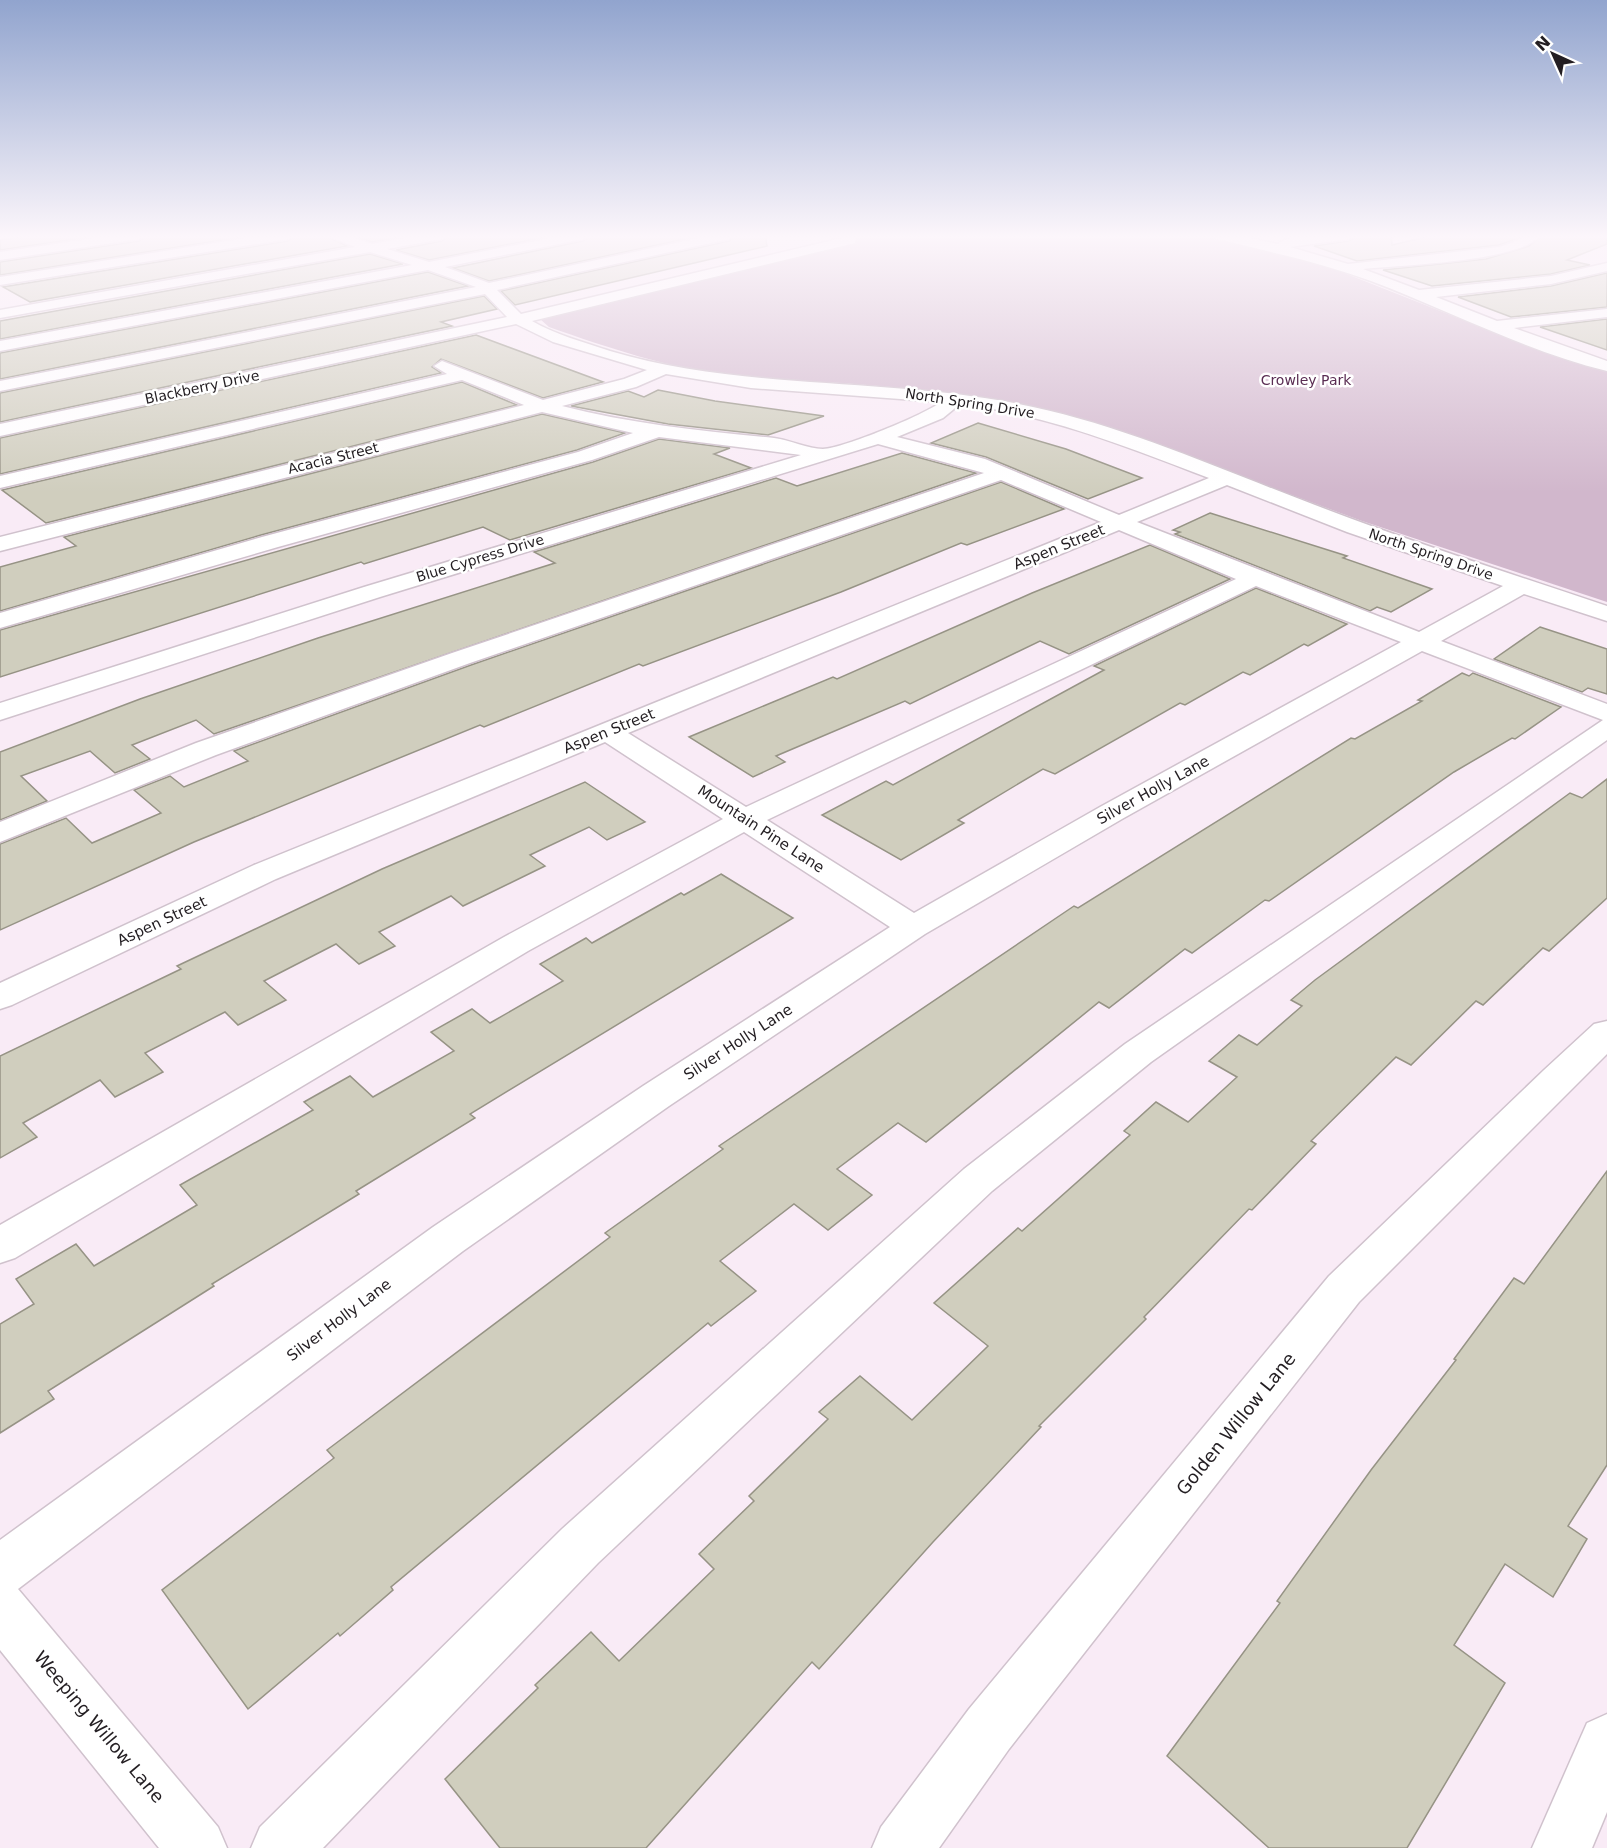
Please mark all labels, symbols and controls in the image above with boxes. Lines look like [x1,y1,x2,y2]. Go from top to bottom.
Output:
north arrow [1523,24,1583,84]
text: N [1531,32,1554,55]
street label: Blackberry Drive [143,367,261,407]
park label: Crowley Park [1261,372,1352,388]
street label: North Spring Drive [904,385,1036,421]
street label: Acacia Street [286,439,380,477]
street label: Aspen Street [1011,521,1107,573]
street label: North Spring Drive [1367,525,1495,583]
street label: Blue Cypress Drive [414,531,546,585]
street label: Aspen Street [561,705,657,757]
street label: Silver Holly Lane [1094,752,1212,828]
street label: Mountain Pine Lane [694,781,828,877]
street label: Aspen Street [114,892,210,950]
street label: Silver Holly Lane [680,1000,796,1084]
street label: Silver Holly Lane [283,1275,395,1365]
street label: Golden Willow Lane [1172,1348,1299,1499]
street label: Weeping Willow Lane [30,1647,169,1807]

